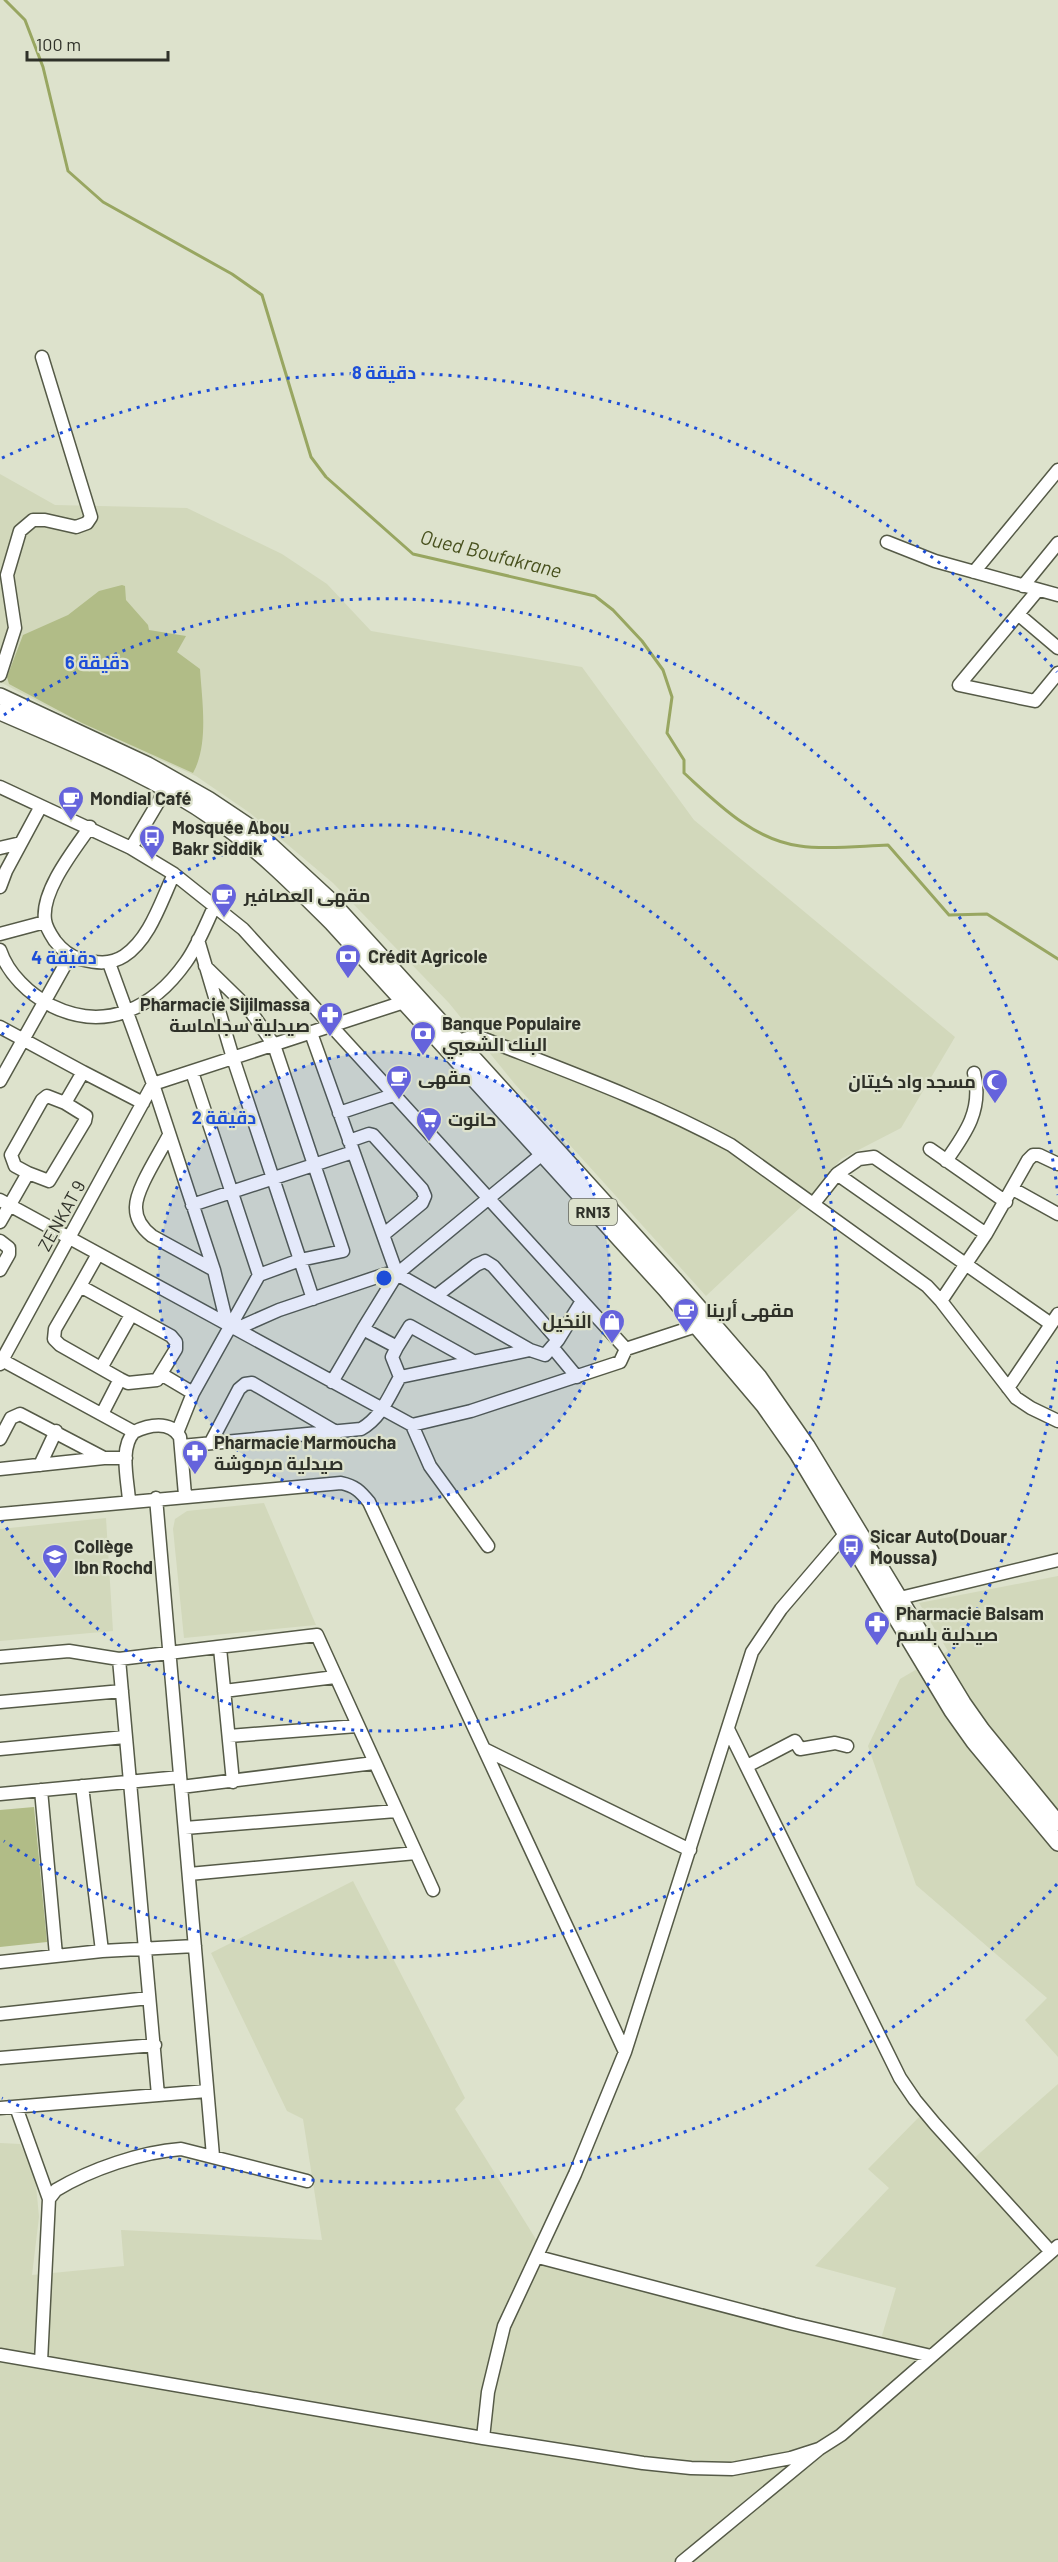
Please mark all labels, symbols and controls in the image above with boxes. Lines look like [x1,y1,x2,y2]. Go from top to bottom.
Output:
scale bar [27,24,168,62]
text: 100 m [36,33,81,55]
text: 8 دقيقة [352,361,416,383]
water label: Oued Boufakrane [418,524,564,582]
text: 6 دقيقة [65,651,129,673]
cafe icon: Mondial Café [56,784,86,822]
place label: Mondial Café [90,787,192,809]
place label: Mosquée Abou Bakr Siddik [172,816,289,859]
bus stop icon: Mosquée Abou Bakr Siddik [137,823,167,861]
cafe icon: مقهى العصافير [209,881,239,919]
place label: مقهى العصافير [243,884,370,907]
bank icon: Crédit Agricole [333,942,363,980]
place label: Crédit Agricole [368,945,488,967]
text: 4 دقيقة [31,946,97,968]
place label: Pharmacie Sijilmassa صيدلية سجلماسة [140,993,310,1036]
pharmacy icon: Pharmacie Sijilmassa صيدلية سجلماسة [315,1000,345,1038]
place label: Banque Populaire البنك الشعبي [442,1012,581,1060]
bank icon: Banque Populaire البنك الشعبي [408,1019,438,1057]
cafe icon: مقهى [384,1063,414,1101]
place label: مقهى [418,1066,471,1089]
mosque icon: مسجد واد كيتان [980,1067,1010,1105]
place label: مسجد واد كيتان [848,1070,976,1093]
supermarket icon: حانوت [414,1105,444,1143]
text: 2 دقيقة [192,1106,256,1128]
place label: حانوت [448,1108,496,1131]
street label: ZENKAT 9 [33,1176,90,1255]
road number: RN13 [569,1199,617,1225]
centre of rings [374,1268,394,1288]
cafe icon: مقهى أرينا [671,1296,701,1334]
place label: مقهى أرينا [706,1298,794,1322]
shop icon: النخيل [597,1307,627,1345]
place label: النخيل [543,1310,592,1333]
place label: Pharmacie Marmoucha صيدلية مرموشة [214,1431,396,1475]
pharmacy icon: Pharmacie Marmoucha صيدلية مرموشة [180,1438,210,1476]
place label: Sicar Auto(Douar Moussa) [870,1525,1007,1568]
bus stop icon: Sicar Auto(Douar Moussa) [836,1532,866,1570]
place label: Collège Ibn Rochd [74,1535,153,1578]
school or university icon: Collège Ibn Rochd [40,1542,70,1580]
place label: Pharmacie Balsam صيدلية بلسم [896,1602,1044,1647]
pharmacy icon: Pharmacie Balsam صيدلية بلسم [862,1609,892,1647]

